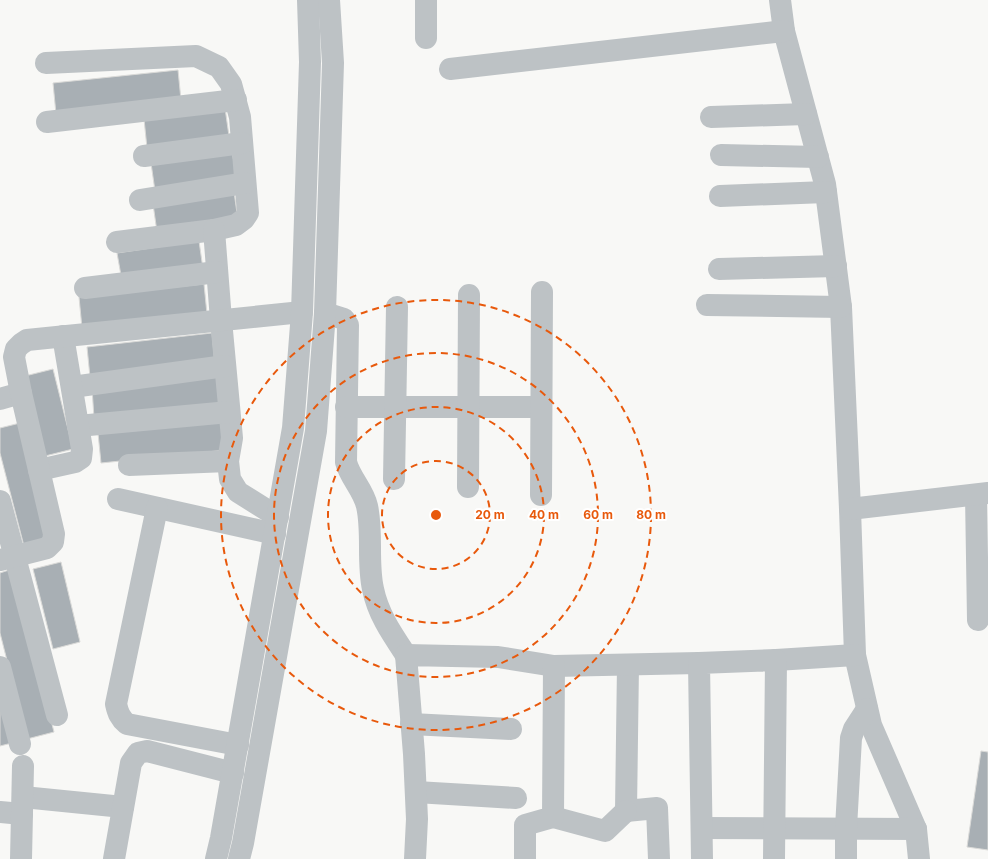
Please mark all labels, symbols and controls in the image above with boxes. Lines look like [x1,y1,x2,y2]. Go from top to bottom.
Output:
text: 20 m [475,507,505,522]
text: 40 m [529,507,559,522]
text: 60 m [583,507,613,522]
text: 80 m [636,507,666,522]
centre of rings [429,508,443,522]

